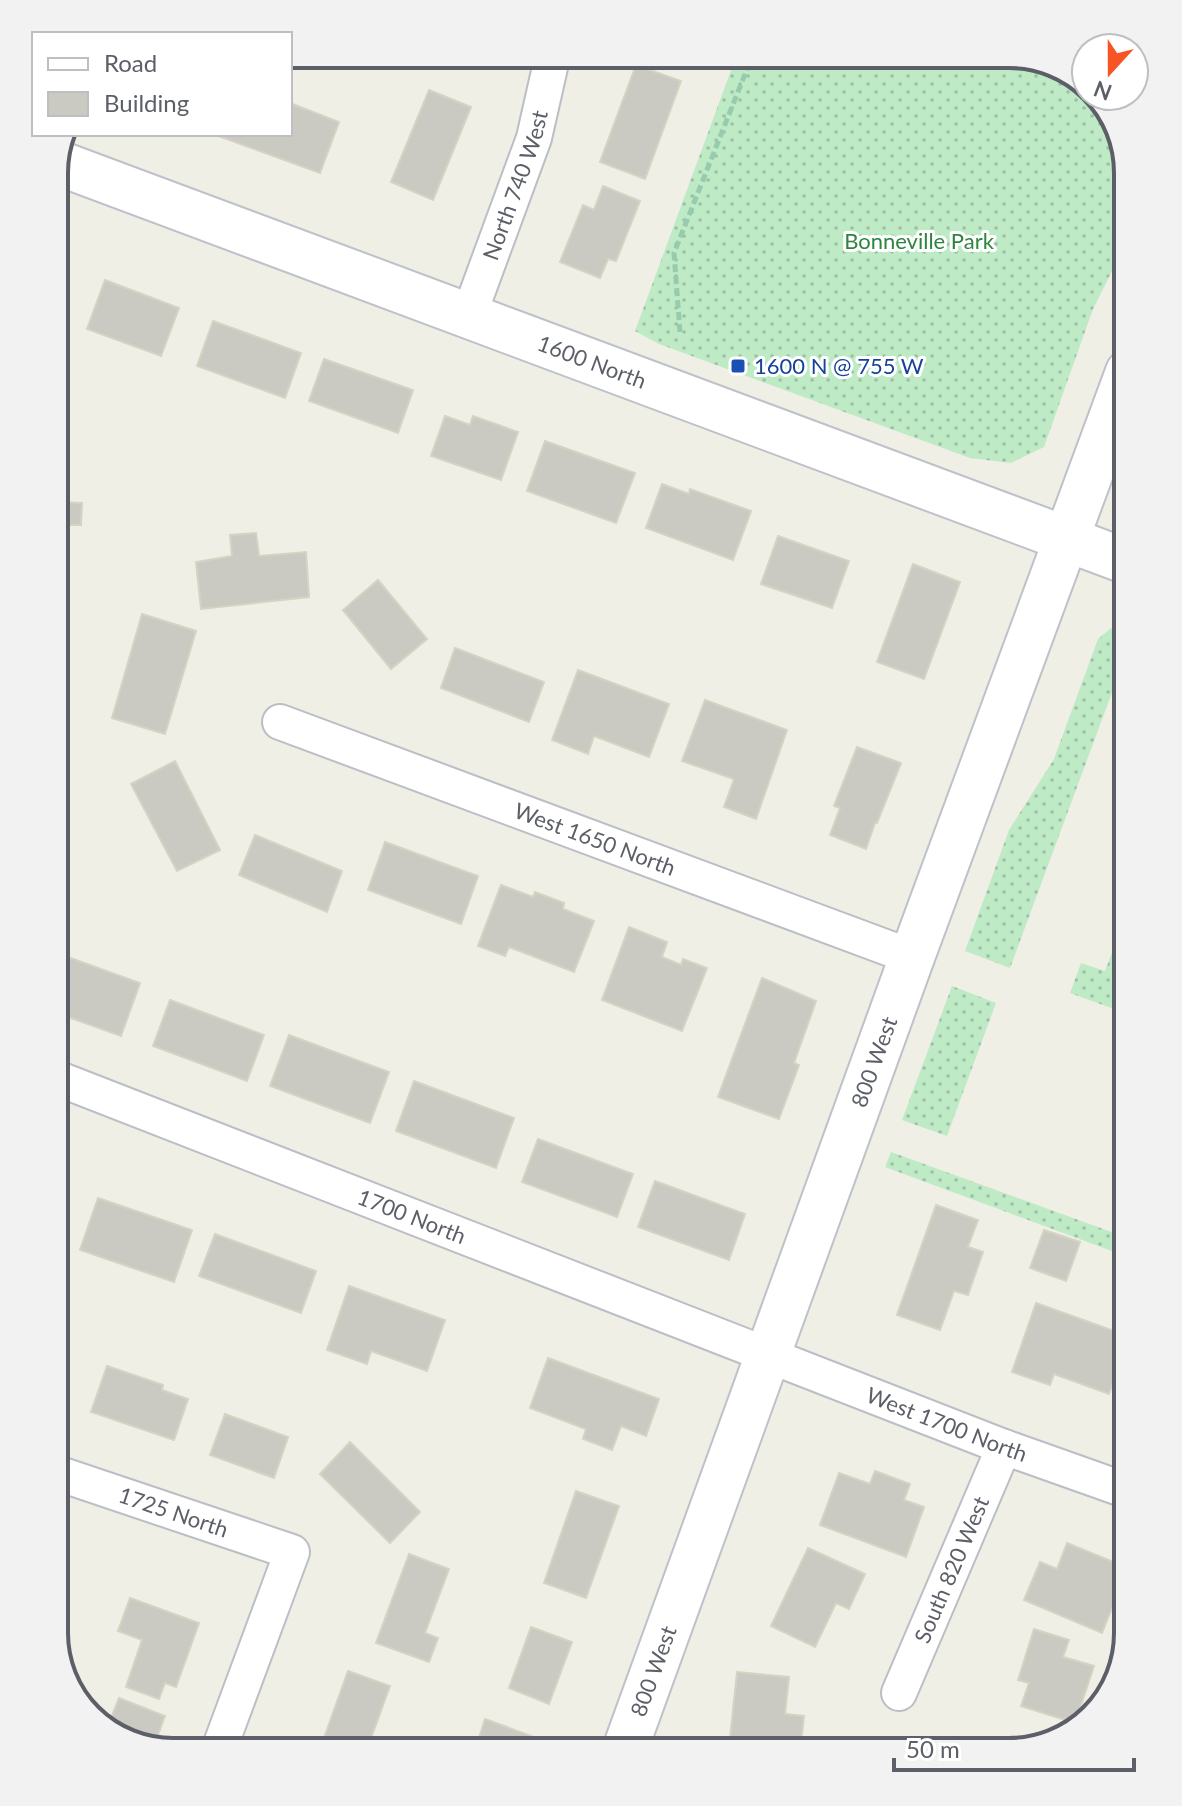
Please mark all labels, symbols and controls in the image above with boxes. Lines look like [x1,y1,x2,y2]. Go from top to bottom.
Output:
legend [32,32,292,136]
north arrow [1070,32,1150,112]
text: Road [104,48,157,77]
text: N [1090,75,1115,107]
text: Building [104,88,189,117]
street label: North 740 West [476,108,553,264]
park label: Bonneville Park [844,227,995,254]
street label: 1600 North [534,329,650,394]
place label: 1600 N @ 755 W [754,352,924,379]
marker: 1600 N @ 755 W [729,357,747,375]
street label: West 1650 North [511,796,680,881]
street label: 800 West [845,1013,902,1111]
street label: 1700 North [354,1183,470,1249]
street label: West 1700 North [863,1381,1031,1467]
street label: 1725 North [115,1481,232,1543]
street label: South 820 West [908,1492,994,1647]
street label: 800 West [624,1622,682,1720]
scale bar [894,1722,1134,1772]
text: 50 m [906,1734,960,1763]

